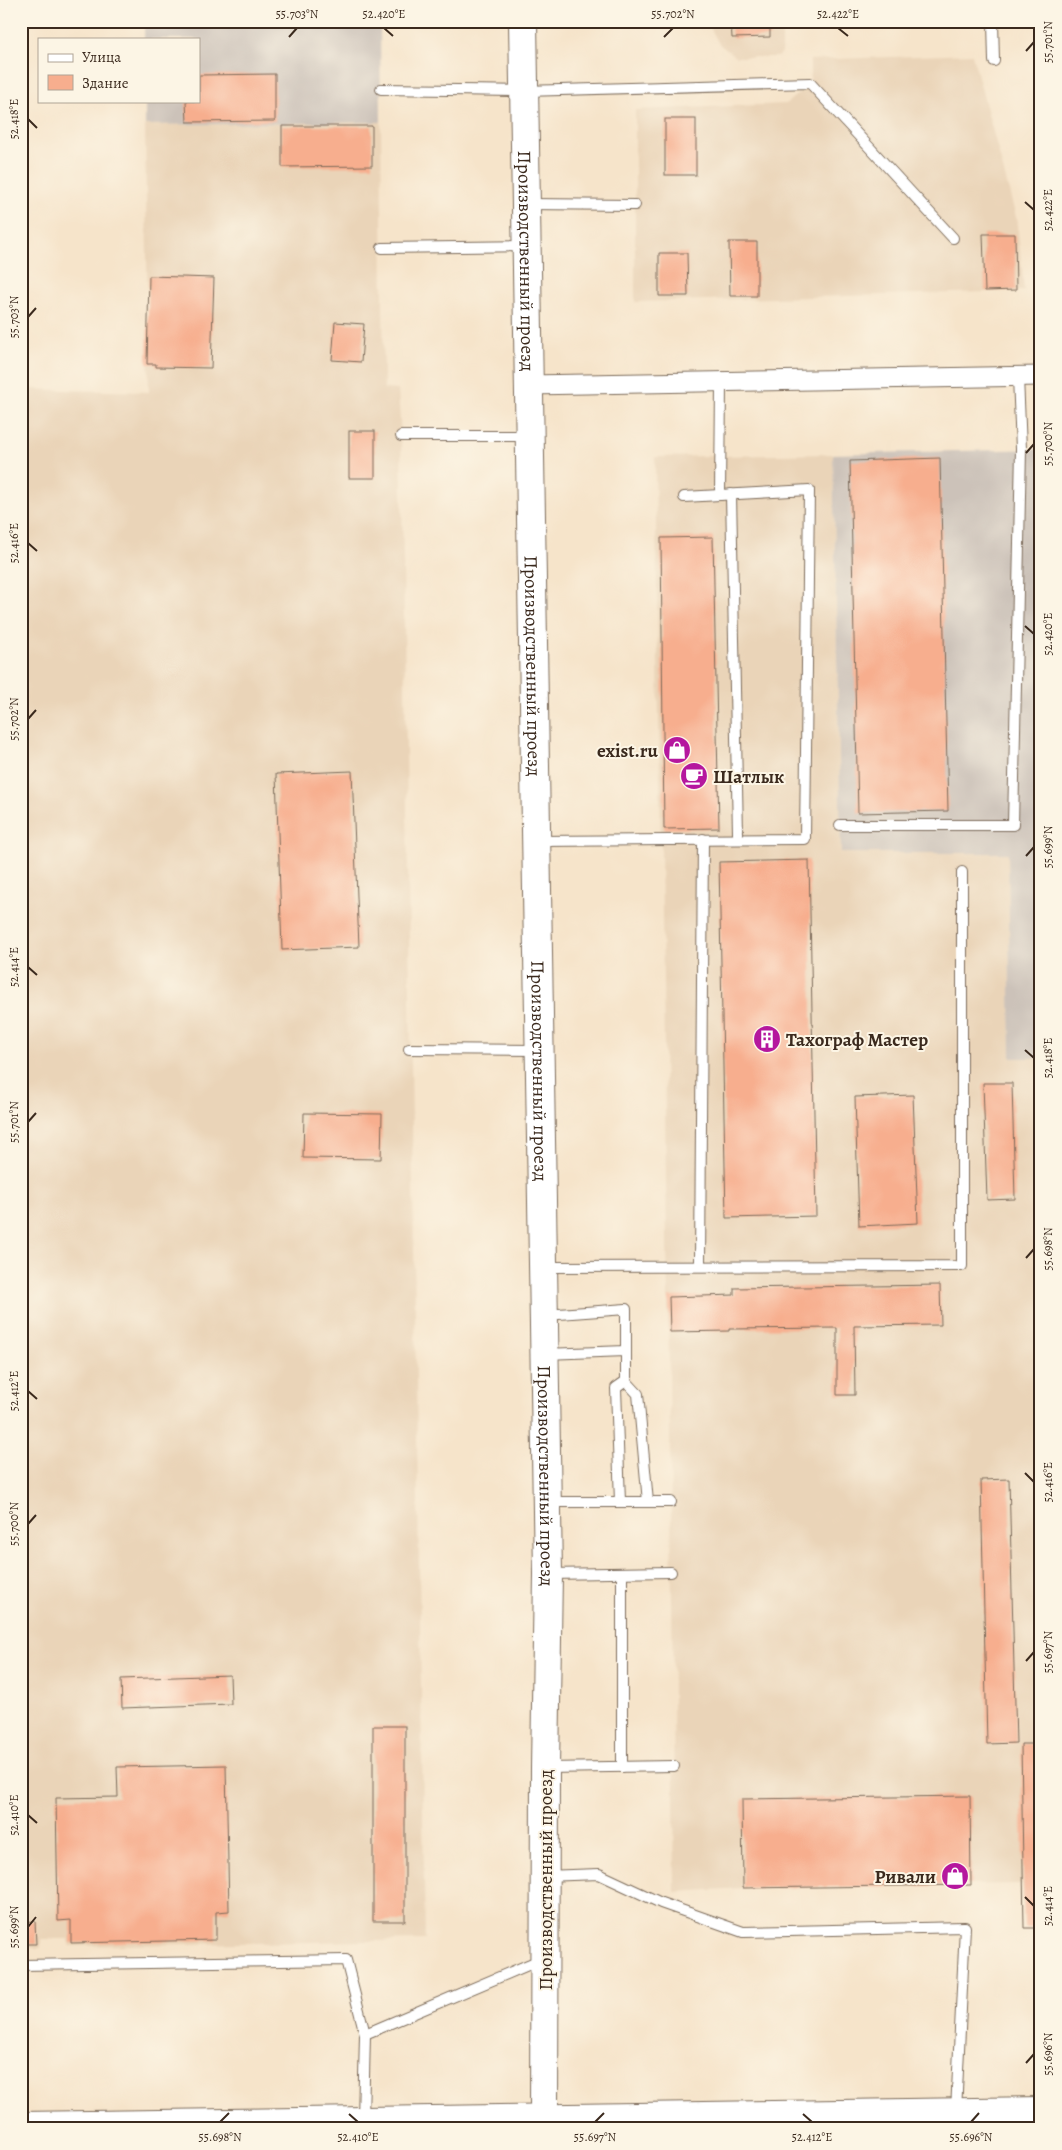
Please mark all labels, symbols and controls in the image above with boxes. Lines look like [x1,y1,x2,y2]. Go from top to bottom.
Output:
text: 55.703°N [276,6,319,22]
text: 52.420°E [363,6,405,22]
text: 55.702°N [651,6,695,22]
text: 52.422°E [817,6,859,22]
text: 55.701°N [1040,21,1056,63]
legend [38,38,200,102]
text: Улица [82,47,121,67]
text: Здание [82,73,129,93]
text: 52.418°E [6,99,22,139]
street label: Производственный проезд [511,150,541,372]
text: 52.422°E [1040,189,1056,231]
text: 55.703°N [6,295,22,338]
text: 55.700°N [1040,422,1056,466]
text: 52.416°E [6,523,22,563]
street label: Производственный проезд [518,555,547,777]
text: 52.420°E [1040,613,1056,655]
text: 55.702°N [6,697,22,741]
shop icon: exist.ru [662,735,692,765]
place label: exist.ru [597,738,659,764]
cafe icon: Шатлык [679,761,709,791]
place label: Шатлык [713,764,784,790]
text: 55.699°N [1040,825,1056,868]
text: 52.414°E [6,947,22,987]
street label: Производственный проезд [524,960,554,1182]
building icon: Тахограф Мастер [752,1024,782,1054]
place label: Тахограф Мастер [786,1027,928,1053]
text: 52.418°E [1040,1038,1056,1078]
text: 55.701°N [6,1101,22,1143]
text: 55.698°N [1040,1227,1056,1271]
street label: Производственный проезд [531,1365,560,1587]
text: 52.412°E [6,1371,22,1411]
text: 52.416°E [1040,1462,1056,1502]
text: 55.700°N [6,1502,22,1546]
text: 55.697°N [1040,1630,1056,1673]
street label: Производственный проезд [533,1770,559,1990]
text: 52.410°E [6,1794,22,1836]
shop icon: Ривали [940,1861,970,1891]
place label: Ривали [874,1864,936,1890]
text: 52.414°E [1040,1886,1056,1926]
text: 55.699°N [6,1905,22,1948]
text: 55.696°N [1040,2032,1056,2075]
text: 55.698°N [198,2129,242,2145]
text: 52.410°E [337,2129,379,2145]
text: 55.697°N [574,2129,617,2145]
text: 52.412°E [792,2129,832,2145]
text: 55.696°N [950,2129,993,2145]

